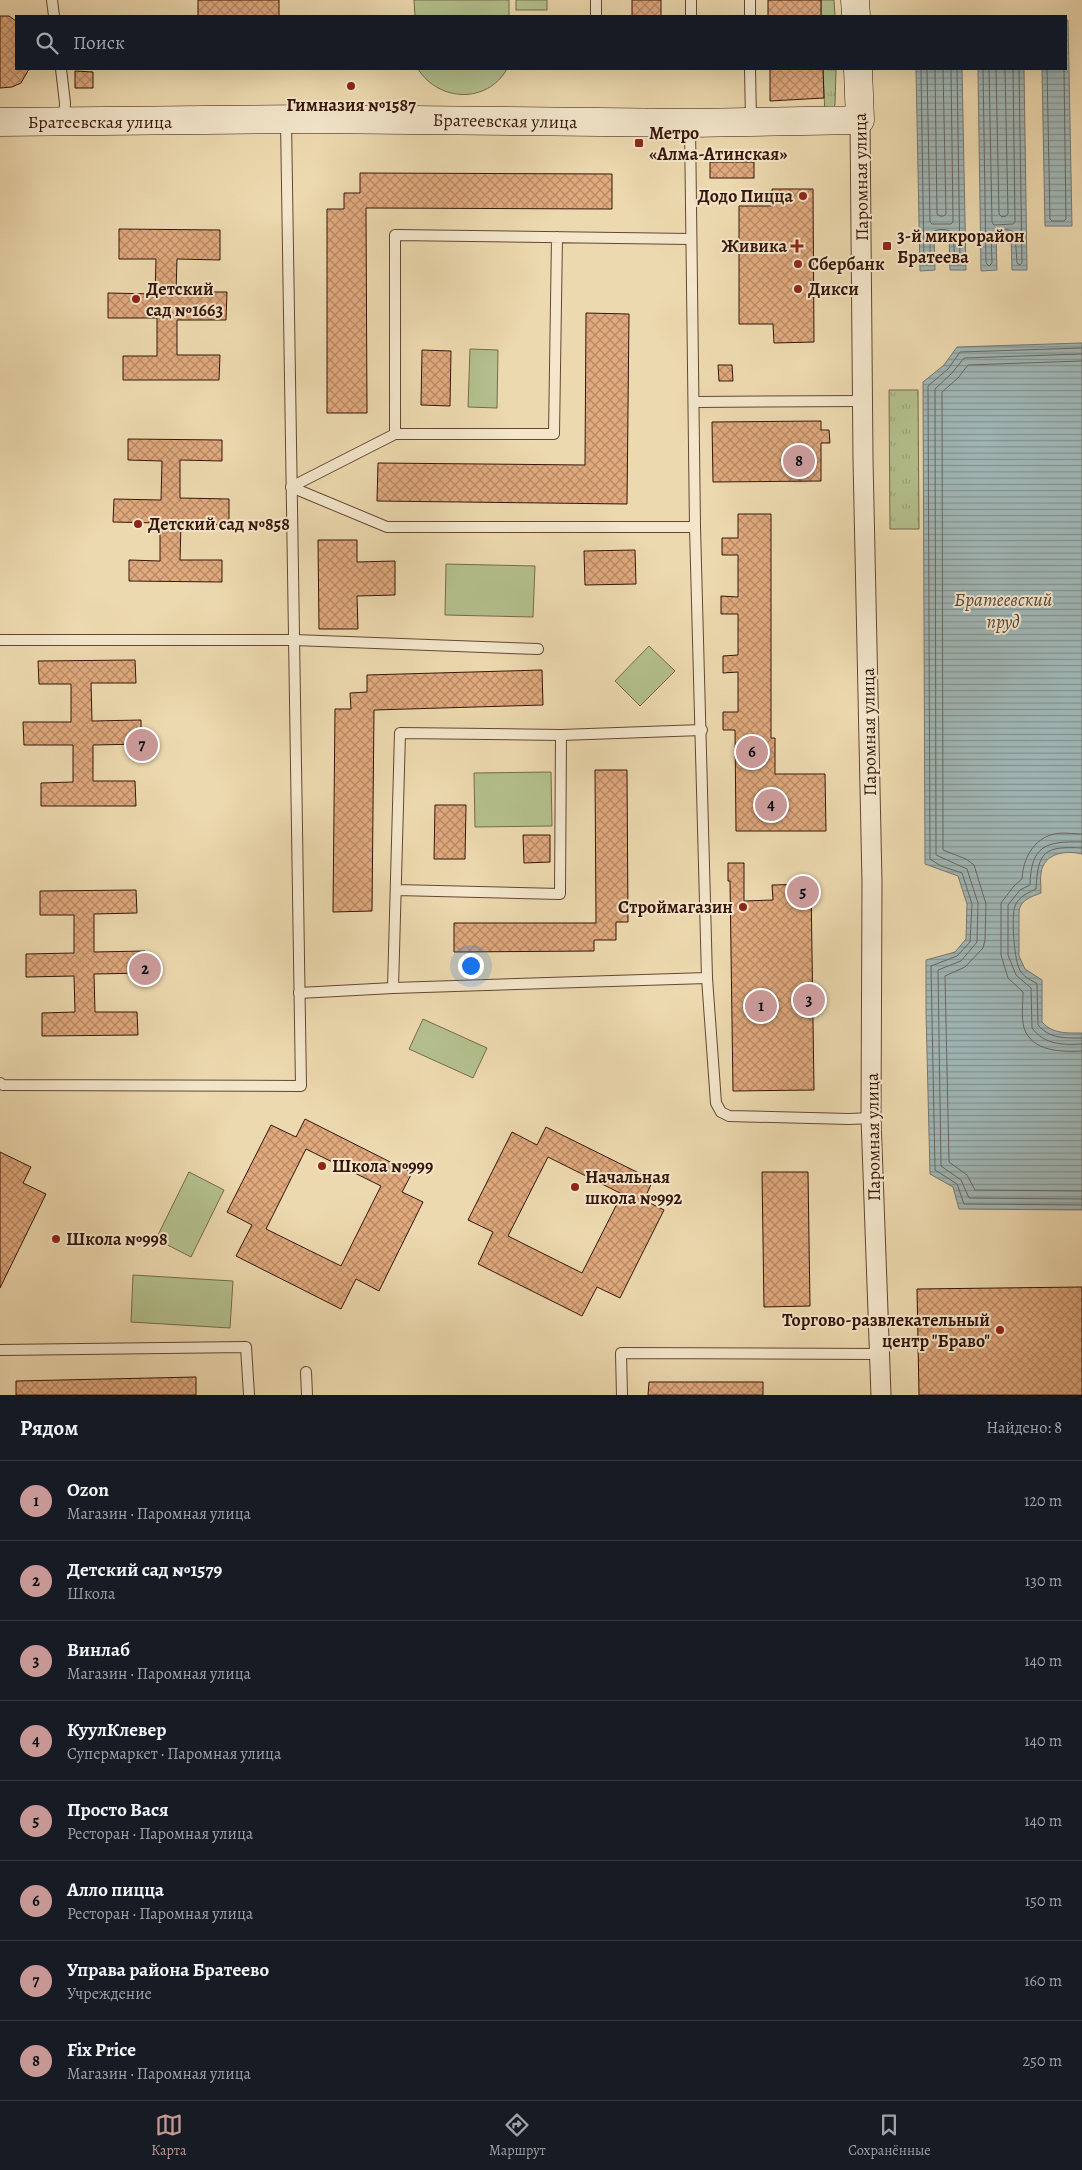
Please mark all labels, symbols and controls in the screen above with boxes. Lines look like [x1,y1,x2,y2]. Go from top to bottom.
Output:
search box [15,15,1067,70]
icon: search [33,29,61,57]
text: Поиск [73,30,125,56]
marker: Гимназия №1587 [345,80,357,92]
place label: Гимназия №1587 [286,93,416,117]
street label: Братеевская улица [432,108,578,134]
street label: Братеевская улица [28,110,173,134]
street label: Паромная улица [848,112,874,241]
place label: Метро «Алма-Атинская» [649,121,788,166]
marker: Метро «Алма-Атинская» [633,137,645,149]
place label: Додо Пицца [697,184,793,208]
marker: Додо Пицца [797,190,809,202]
place label: 3-й микрорайон Братеева [897,224,1025,269]
place label: Живика [722,234,787,258]
marker: Живика [791,240,803,252]
marker: 3-й микрорайон Братеева [881,240,893,252]
place label: Сбербанк [808,252,885,276]
marker: Сбербанк [792,258,804,270]
place label: Детский сад №1663 [146,277,223,322]
place label: Дикси [808,277,859,301]
marker: Дикси [792,283,804,295]
marker: Детский сад №1663 [130,293,142,305]
pin: 8 [783,442,815,480]
place label: Детский сад №858 [148,512,290,536]
marker: Детский сад №858 [132,518,144,530]
water label: Братеевский пруд [954,587,1052,635]
street label: Паромная улица [856,667,882,796]
pin: 7 [126,726,158,764]
pin: 6 [736,733,768,771]
pin: 4 [755,786,787,824]
pin: 5 [787,873,819,911]
place label: Строймагазин [618,895,733,919]
marker: Строймагазин [737,901,749,913]
pin: 2 [129,950,161,988]
your location [458,953,484,979]
pin: 3 [793,981,825,1019]
pin: 1 [745,987,777,1025]
street label: Паромная улица [860,1072,886,1201]
place label: Школа №999 [332,1154,433,1178]
marker: Школа №999 [316,1160,328,1172]
place label: Начальная школа №992 [585,1165,683,1210]
marker: Начальная школа №992 [569,1181,581,1193]
place label: Школа №998 [66,1227,168,1251]
marker: Школа №998 [50,1233,62,1245]
place label: Торгово-развлекательный центр "Браво" [782,1308,990,1353]
marker: Торгово-развлекательный центр "Браво" [994,1324,1006,1336]
text: Рядом [20,1414,78,1442]
text: Найдено: 8 [986,1417,1062,1439]
text: Ozon [67,1477,109,1503]
text: 1 [33,1490,39,1512]
text: 120 m [1024,1490,1062,1512]
text: Магазин · Паромная улица [67,1503,251,1525]
text: Детский сад №1579 [67,1557,222,1583]
text: 2 [32,1570,40,1592]
text: 130 m [1025,1570,1062,1592]
text: Школа [67,1583,115,1605]
text: Винлаб [67,1637,130,1663]
text: 3 [33,1650,39,1672]
text: 140 m [1024,1650,1062,1672]
text: Магазин · Паромная улица [67,1663,251,1685]
text: КуулКлевер [67,1717,166,1743]
text: 4 [32,1730,40,1752]
text: 140 m [1024,1730,1062,1752]
text: Супермаркет · Паромная улица [67,1743,281,1765]
text: Просто Вася [67,1797,169,1823]
text: 5 [33,1810,39,1832]
text: 140 m [1024,1810,1062,1832]
text: Ресторан · Паромная улица [67,1823,253,1845]
text: Алло пицца [67,1877,164,1903]
text: 6 [32,1890,40,1912]
text: 150 m [1025,1890,1062,1912]
text: Ресторан · Паромная улица [67,1903,253,1925]
text: Управа района Братеево [67,1957,269,1983]
text: 7 [33,1970,39,1992]
text: 160 m [1024,1970,1062,1992]
text: Учреждение [67,1983,152,2005]
text: Fix Price [67,2037,136,2063]
text: 8 [32,2050,40,2072]
text: 250 m [1023,2050,1062,2072]
text: Магазин · Паромная улица [67,2063,251,2085]
tab: Карта [151,2111,187,2160]
tab: Маршрут [489,2111,546,2160]
tab: Сохранённые [848,2111,931,2160]

